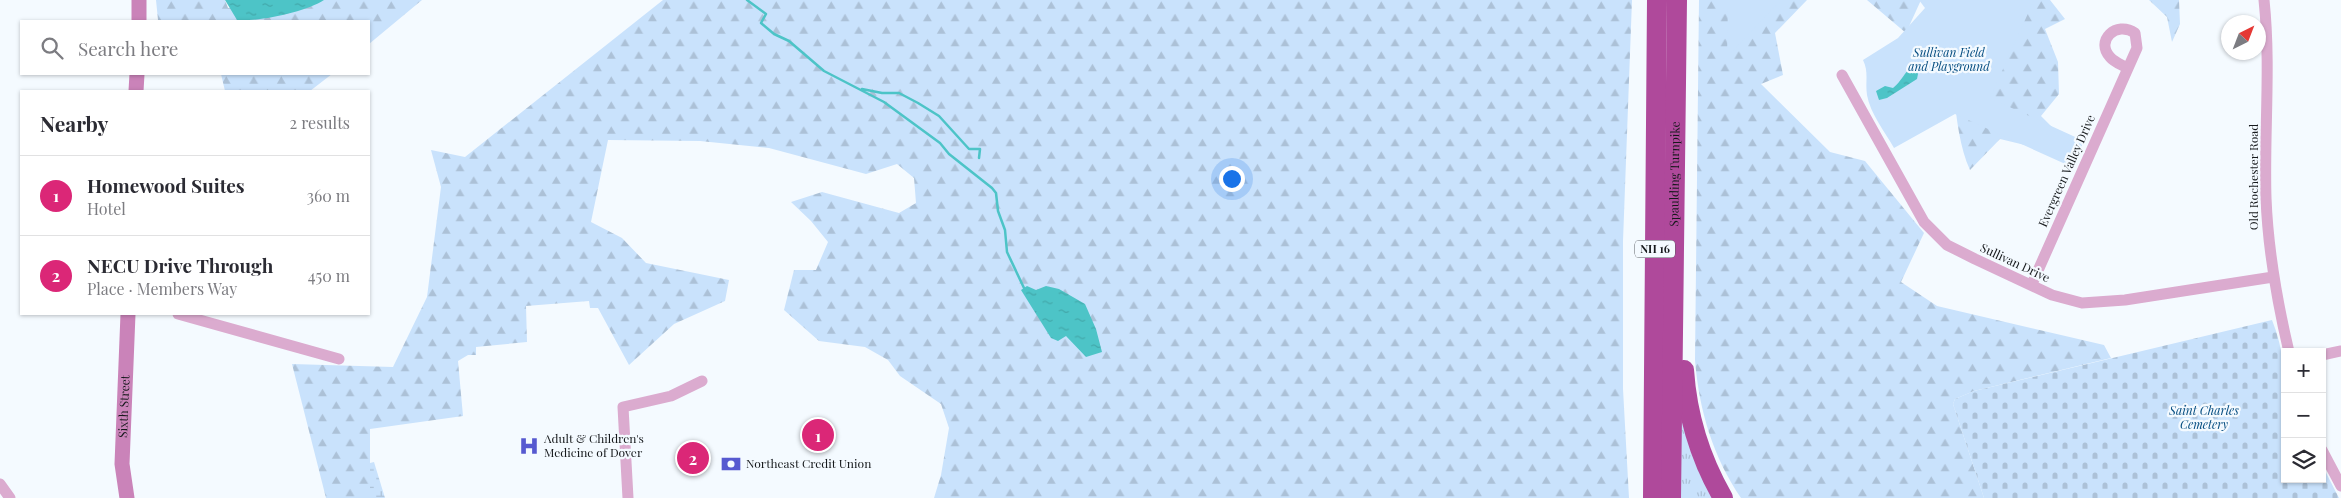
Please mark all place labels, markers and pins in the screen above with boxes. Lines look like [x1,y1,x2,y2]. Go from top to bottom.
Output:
pin: 1 [802,416,834,454]
place label: Adult & Children's Medicine of Dover [543,430,644,460]
hospital icon: Adult & Children's Medicine of Dover [518,435,540,457]
pin: 2 [677,439,709,477]
bank icon: Northeast Credit Union [720,453,742,475]
place label: Northeast Credit Union [746,455,871,471]

